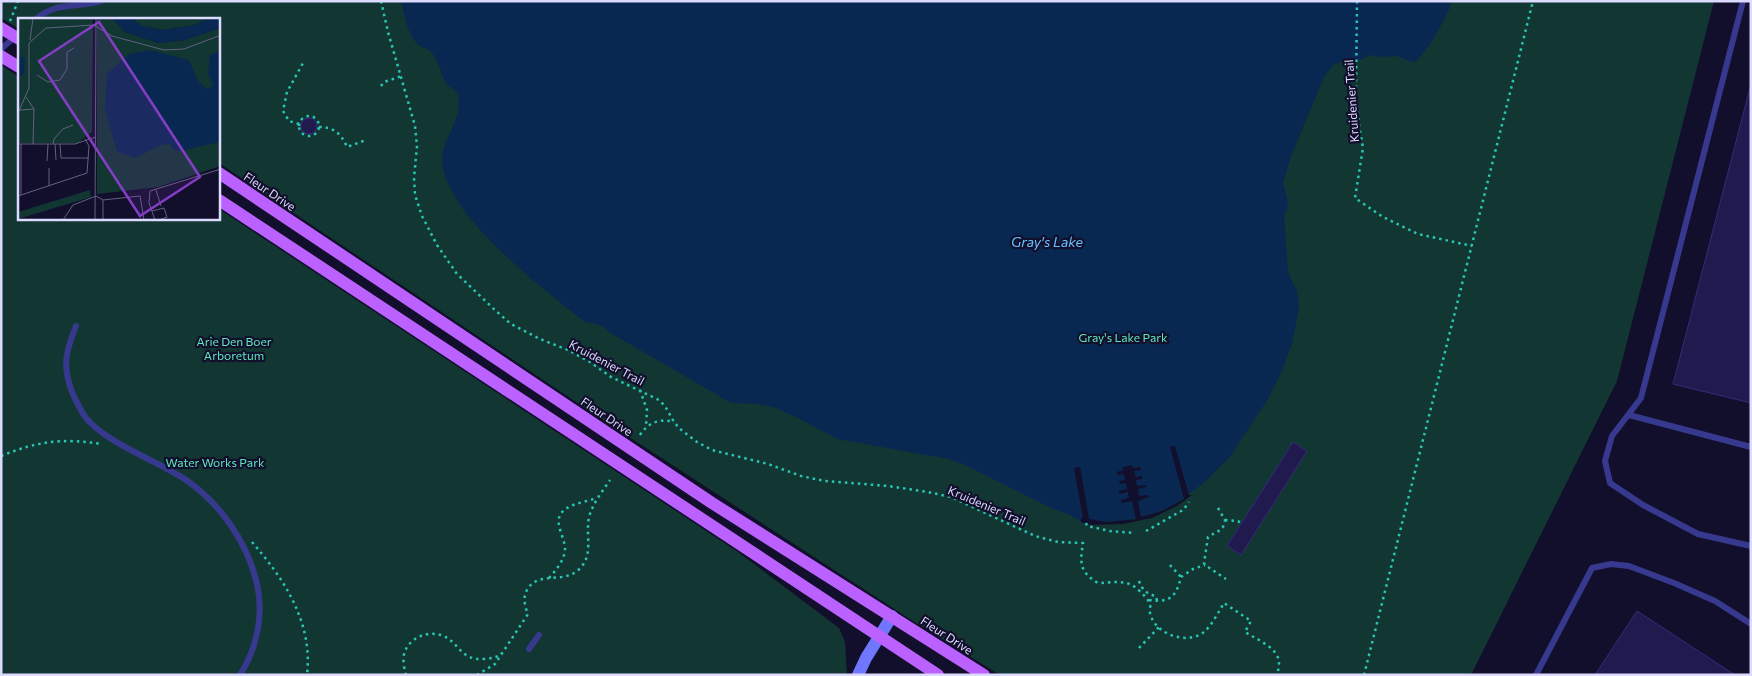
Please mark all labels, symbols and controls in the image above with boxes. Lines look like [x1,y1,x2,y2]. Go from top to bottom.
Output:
inset map [18,18,220,220]
street label: Kruidenier Trail [1341,59,1361,143]
street label: Fleur Drive [242,169,298,213]
water label: Gray's Lake [1011,233,1084,250]
park label: Gray's Lake Park [1078,330,1168,344]
park label: Arie Den Boer Arboretum [196,334,272,362]
street label: Kruidenier Trail [567,336,647,388]
street label: Fleur Drive [579,394,635,438]
park label: Water Works Park [166,455,265,469]
street label: Kruidenier Trail [946,482,1028,528]
street label: Fleur Drive [918,613,976,657]

